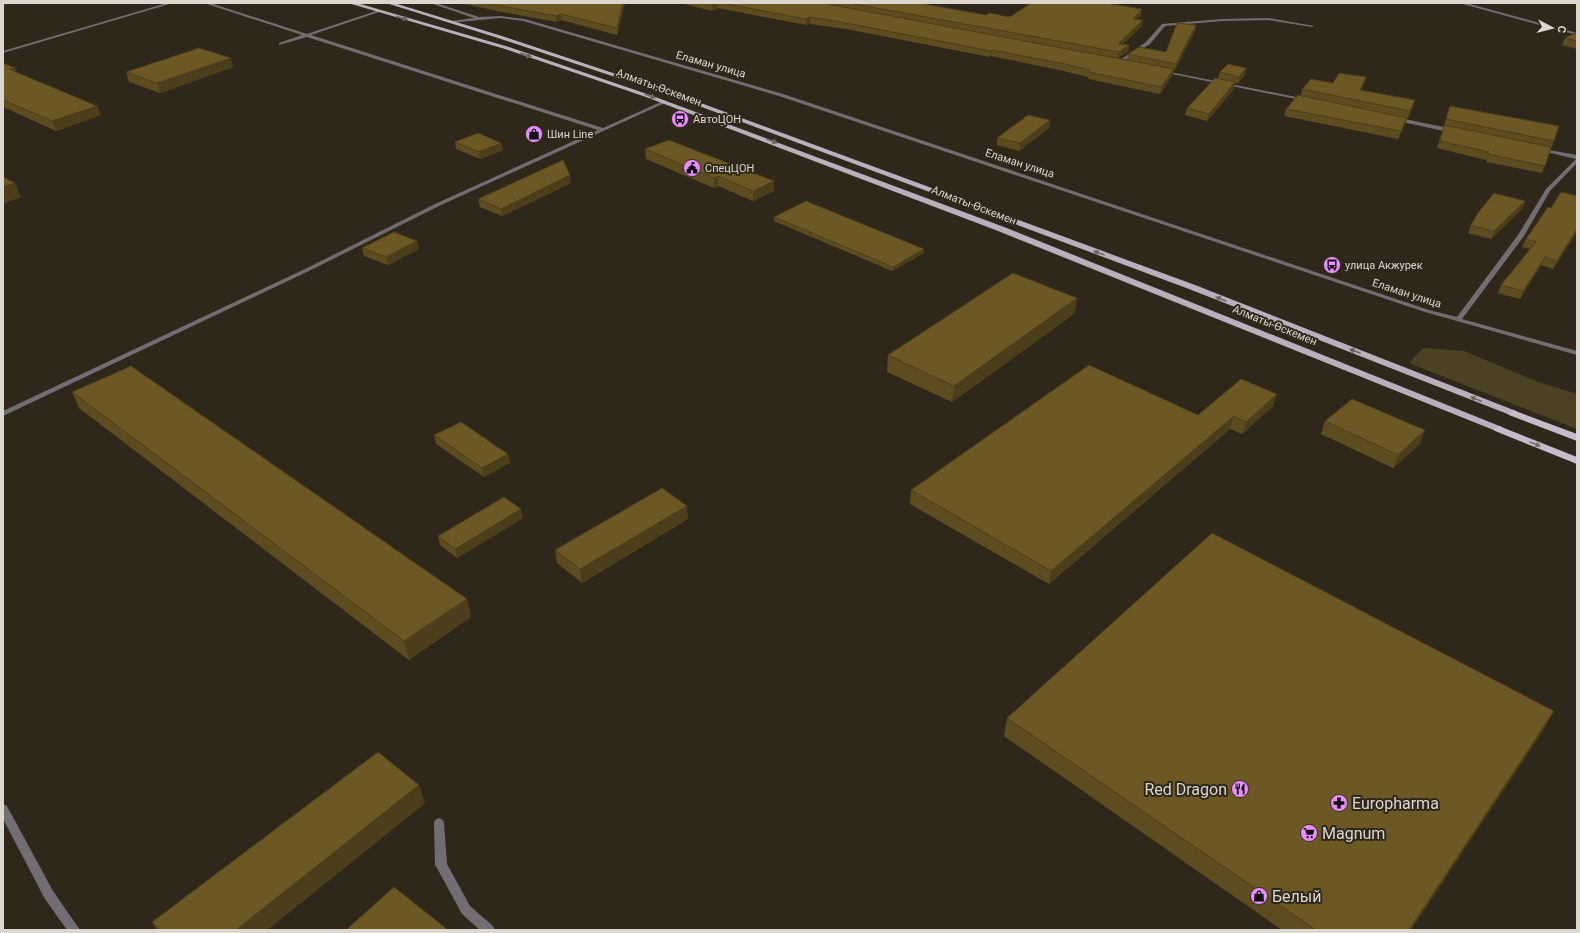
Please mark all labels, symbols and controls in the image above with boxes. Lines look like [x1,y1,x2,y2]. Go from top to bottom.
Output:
north arrow [1532,8,1572,48]
one-way arrow [396,15,408,21]
text: С [1555,25,1568,34]
street label: Еламан улица [674,48,747,81]
one-way arrow [521,52,533,58]
street label: Алматы-Өскемен [614,66,703,109]
one-way arrow [644,94,656,100]
bus stop icon: АвтоЦОН [670,109,690,129]
place label: АвтоЦОН [693,113,741,126]
shop icon: Шин Line [524,124,544,144]
place label: Шин Line [547,128,593,141]
one-way arrow [766,139,778,145]
street label: Еламан улица [984,146,1056,181]
public building icon: СпецЦОН [682,158,702,178]
place label: СпецЦОН [705,162,754,175]
street label: Алматы-Өскемен [930,183,1018,228]
one-way arrow [1093,250,1105,256]
bus stop icon: улица Акжурек [1322,255,1342,275]
place label: улица Акжурек [1345,259,1423,272]
street label: Еламан улица [1371,276,1443,311]
one-way arrow [1215,295,1227,301]
street label: Алматы-Өскемен [1231,303,1319,348]
one-way arrow [1349,348,1361,354]
one-way arrow [1470,395,1482,401]
one-way arrow [1530,441,1541,447]
restaurant icon: Red Dragon [1230,779,1250,799]
place label: Red Dragon [1144,780,1227,799]
pharmacy icon: Europharma [1329,793,1349,813]
place label: Europharma [1352,794,1439,813]
supermarket icon: Magnum [1299,823,1319,843]
place label: Magnum [1322,824,1385,843]
shop icon: Белый [1249,886,1269,906]
place label: Белый [1272,887,1321,906]

